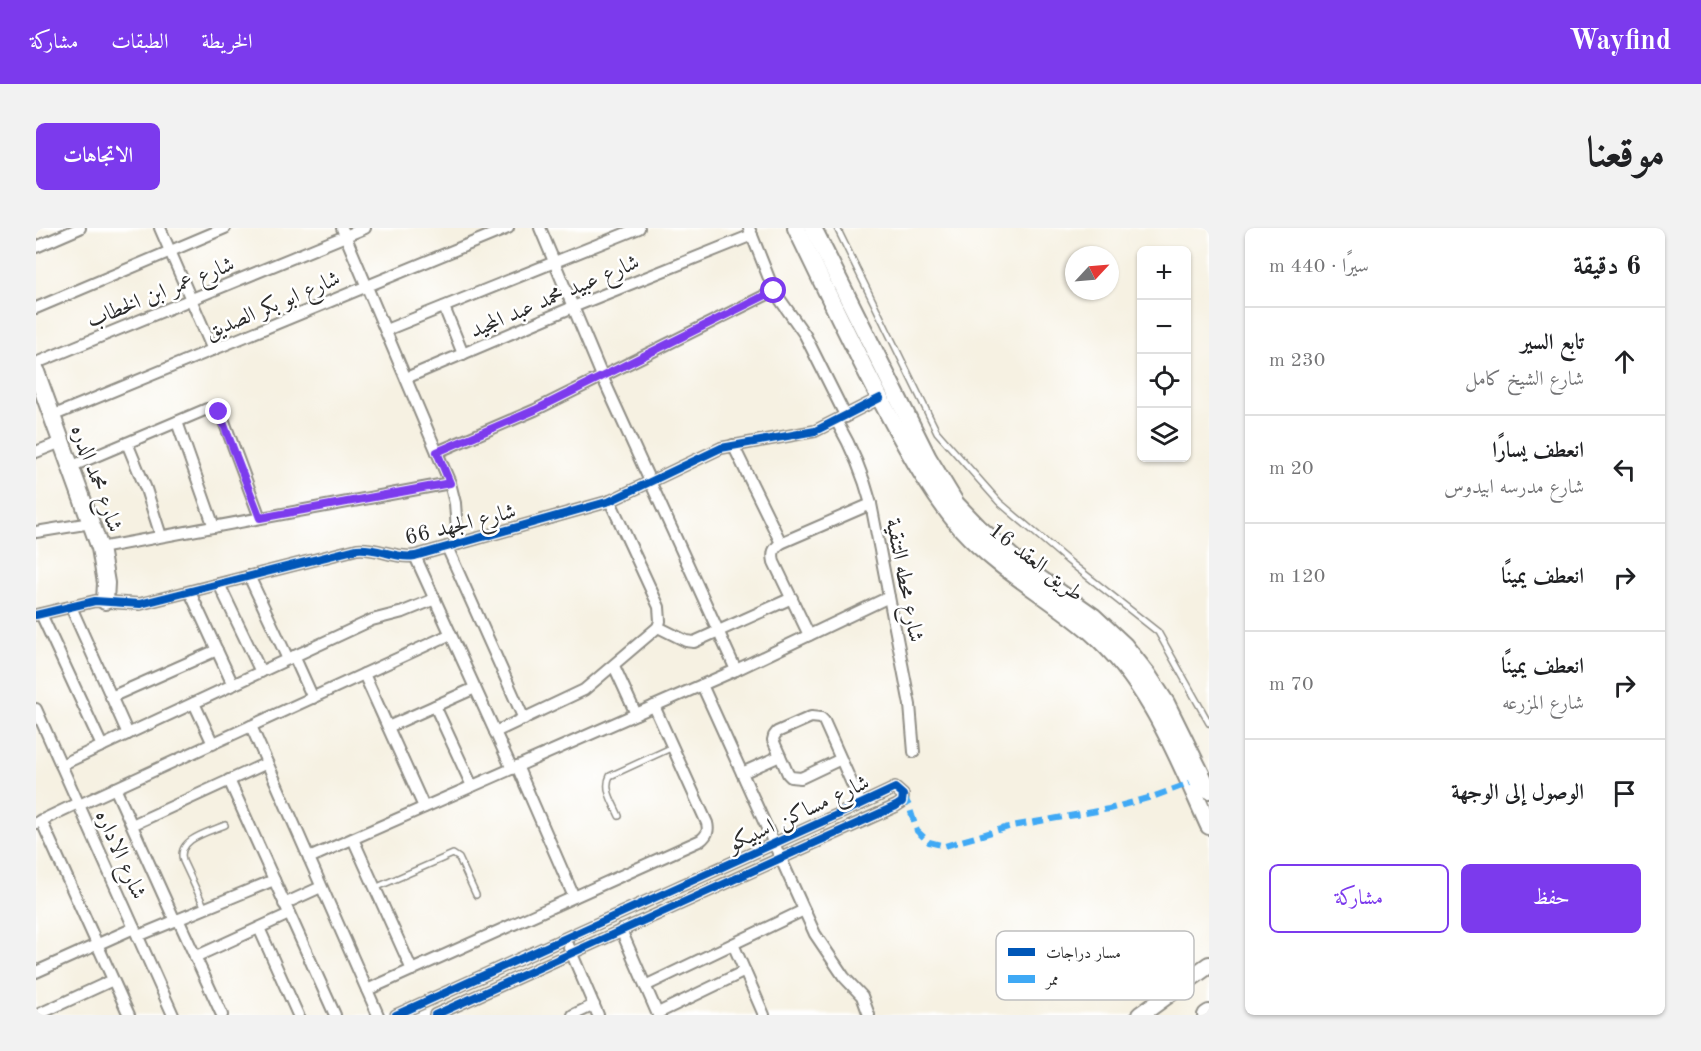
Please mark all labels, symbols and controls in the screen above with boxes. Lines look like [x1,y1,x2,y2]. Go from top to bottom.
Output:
text: Wayfind [1569,28,1671,56]
text: مشاركة [30,32,78,53]
text: الطبقات [111,32,168,53]
text: الخريطة [201,32,253,53]
button: الاتجاهات [36,123,160,190]
text: موقعنا [1587,134,1665,176]
north arrow [1065,246,1119,300]
map controls [1137,246,1191,462]
button: + [1137,246,1191,300]
street label: شارع عبيد محمد عبد المجيد [467,251,645,348]
street label: شارع عمر ابن الخطاب [84,253,240,338]
text: 6 دقيقة [1573,254,1641,280]
text: سيرًا · 440 m [1269,257,1369,277]
street label: شارع ابو بكر الصديق [202,267,346,350]
route start [760,277,786,303]
button: − [1137,300,1191,354]
text: تابع السير [1520,332,1584,354]
icon: ahead [1608,345,1641,378]
text: 230 m [1269,351,1325,371]
button: locate [1137,354,1191,408]
text: شارع الشيخ كامل [1465,370,1584,390]
route end [205,398,231,424]
button: layers [1137,408,1191,462]
street label: شارع محمد الدره [61,422,126,537]
text: انعطف يسارًا [1492,440,1584,462]
icon: left [1608,453,1641,486]
text: 20 m [1269,459,1314,479]
text: شارع مدرسه ابيدوس [1444,478,1584,498]
street label: شارع الجهد 66 [403,501,520,555]
street label: شارع محطه التنقية [875,517,927,645]
street label: طريق العقد 16 [983,519,1087,608]
icon: right [1608,561,1641,594]
text: انعطف يمينًا [1501,566,1584,588]
text: 120 m [1269,567,1325,587]
text: انعطف يمينًا [1501,656,1584,678]
icon: right [1608,669,1641,702]
text: 70 m [1269,675,1314,695]
text: شارع المزرعه [1502,694,1584,714]
street label: شارع مساكن اسبيكو [723,771,875,862]
icon: arrive [1608,777,1641,810]
text: الوصول إلى الوجهة [1451,782,1584,804]
street label: شارع الاداره [85,807,150,905]
button: مشاركة [1269,864,1449,933]
button: حفظ [1461,864,1641,933]
legend [996,931,1194,1000]
text: مسار دراجات [1046,946,1121,962]
text: ممر [1044,973,1059,990]

